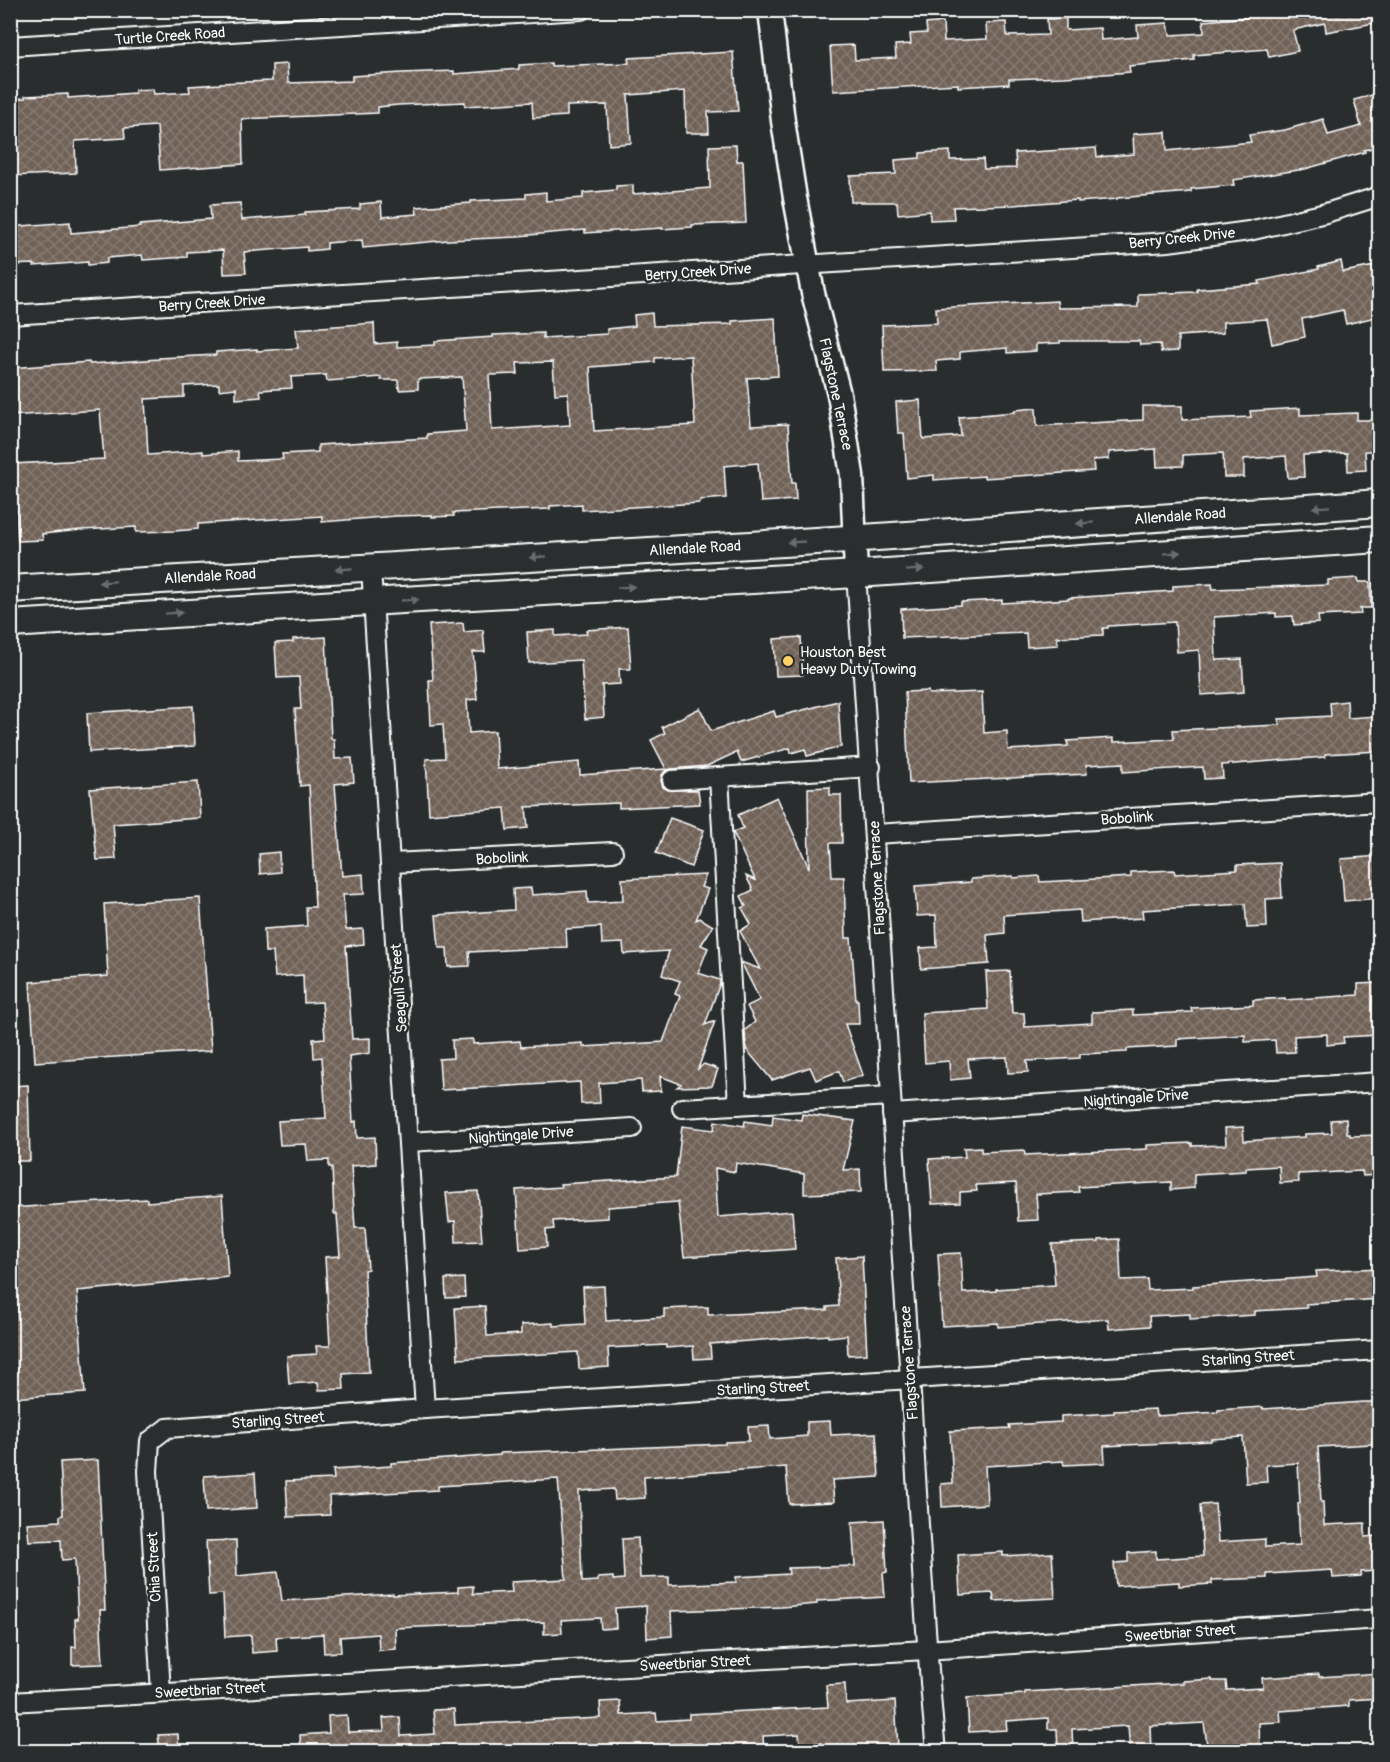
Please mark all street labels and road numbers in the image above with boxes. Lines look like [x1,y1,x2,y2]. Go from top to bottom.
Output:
street label: Turtle Creek Road [114,23,226,50]
street label: Berry Creek Drive [1128,223,1237,254]
street label: Berry Creek Drive [644,259,753,286]
street label: Berry Creek Drive [158,290,267,317]
street label: Flagstone Terrace [814,336,857,453]
street label: Allendale Road [1133,504,1227,529]
street label: Allendale Road [649,537,741,560]
street label: Allendale Road [164,565,256,588]
street label: Bobolink [1100,807,1155,830]
street label: Flagstone Terrace [865,820,890,936]
street label: Bobolink [475,848,530,869]
street label: Seagull Street [387,942,412,1033]
street label: Nightingale Drive [1083,1085,1190,1112]
street label: Nightingale Drive [468,1122,575,1149]
street label: Flagstone Terrace [896,1305,923,1421]
street label: Starling Street [1201,1346,1296,1371]
street label: Starling Street [716,1377,811,1400]
street label: Starling Street [231,1408,326,1433]
street label: Chia Street [143,1531,166,1602]
street label: Sweetbriar Street [1124,1620,1237,1647]
street label: Sweetbriar Street [639,1651,752,1676]
street label: Sweetbriar Street [154,1678,267,1703]

